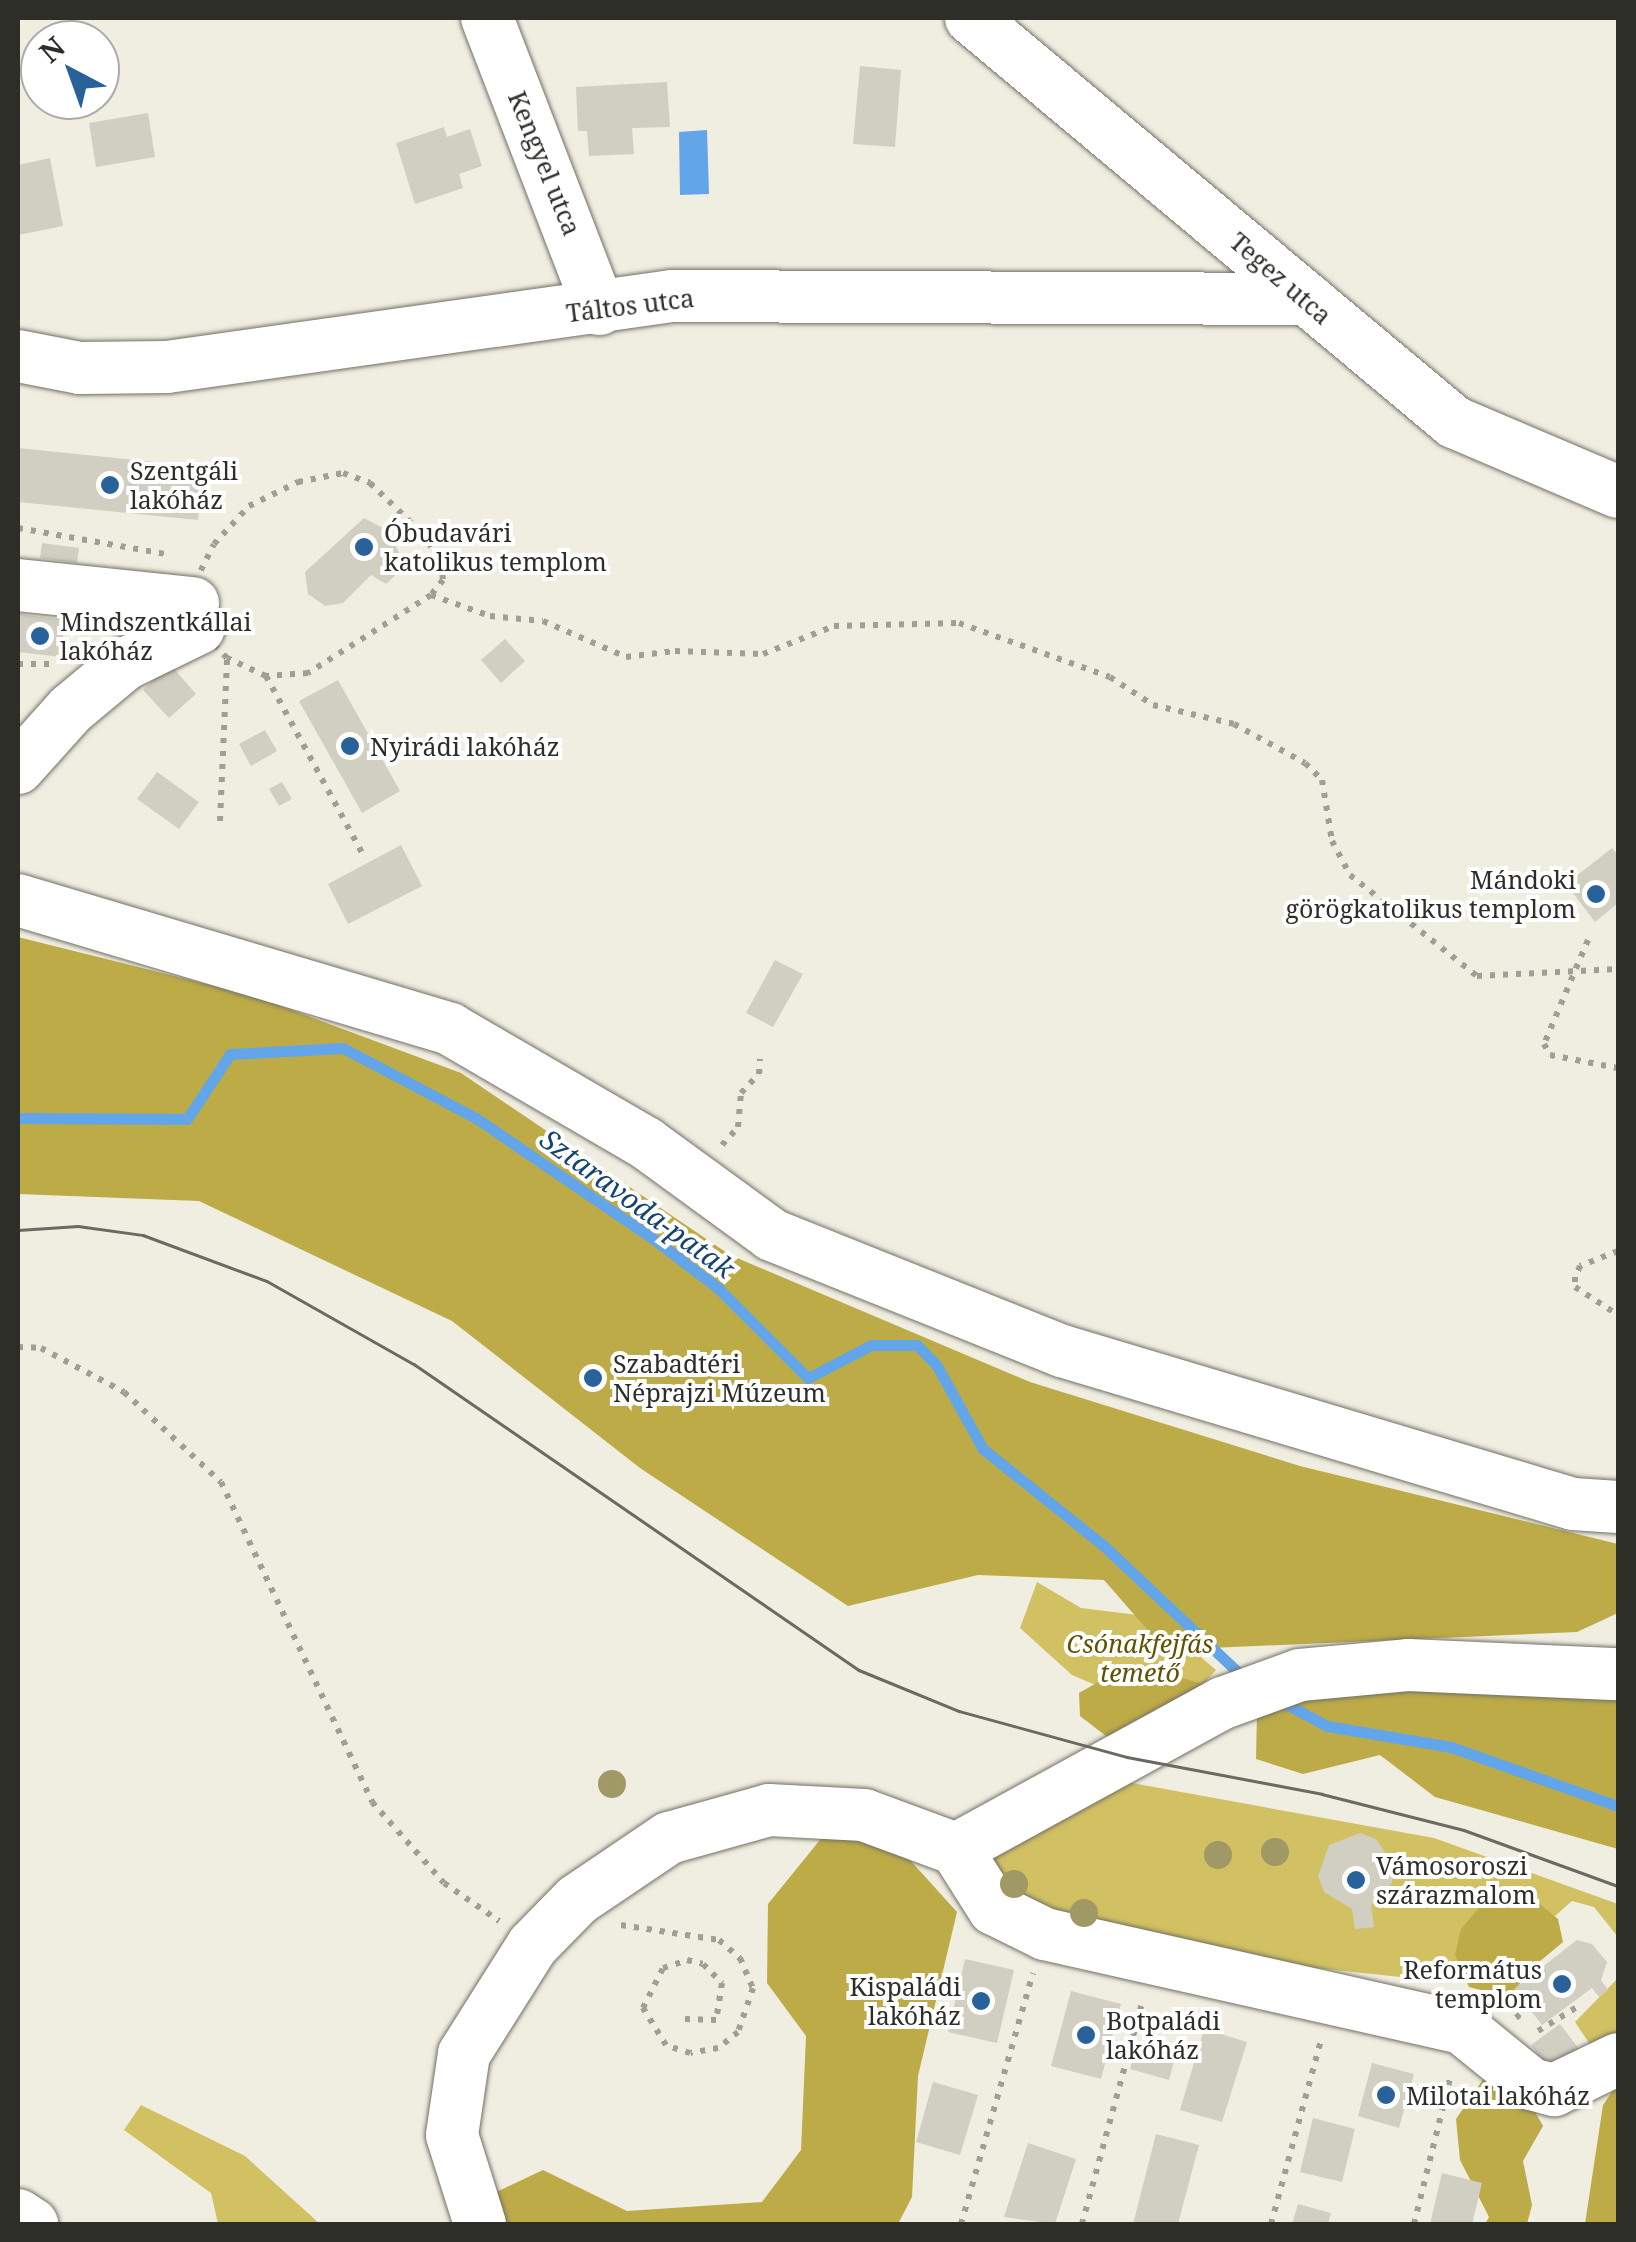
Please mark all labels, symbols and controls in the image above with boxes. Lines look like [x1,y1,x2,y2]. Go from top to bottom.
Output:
north arrow [20,20,120,120]
text: N [31,27,72,70]
street label: Kengyel utca [502,87,588,239]
street label: Tegez utca [1224,226,1338,330]
street label: Táltos utca [564,282,696,328]
place label: Szentgáli lakóház [130,456,238,515]
marker: Szentgáli lakóház [99,474,121,496]
place label: Óbudavári katolikus templom [384,518,607,577]
marker: Óbudavári katolikus templom [353,536,375,558]
place label: Mindszentkállai lakóház [60,607,252,666]
marker: Mindszentkállai lakóház [29,625,51,647]
place label: Nyirádi lakóház [370,731,559,761]
marker: Nyirádi lakóház [339,735,361,757]
place label: Mándoki görögkatolikus templom [1286,865,1576,924]
marker: Mándoki görögkatolikus templom [1585,883,1607,905]
water label: Sztaravoda-patak [534,1121,742,1285]
place label: Szabadtéri Néprajzi Múzeum [613,1349,826,1408]
marker: Szabadtéri Néprajzi Múzeum [582,1367,604,1389]
park label: Csónakfejfás temető [1067,1629,1213,1688]
place label: Vámosoroszi szárazmalom [1376,1851,1536,1910]
marker: Vámosoroszi szárazmalom [1345,1869,1367,1891]
place label: Református templom [1403,1955,1542,2014]
place label: Kispaládi lakóház [850,1972,961,2031]
marker: Református templom [1551,1973,1573,1995]
marker: Kispaládi lakóház [970,1990,992,2012]
place label: Botpaládi lakóház [1106,2006,1220,2065]
marker: Botpaládi lakóház [1075,2024,1097,2046]
place label: Milotai lakóház [1406,2080,1590,2110]
marker: Milotai lakóház [1375,2084,1397,2106]

